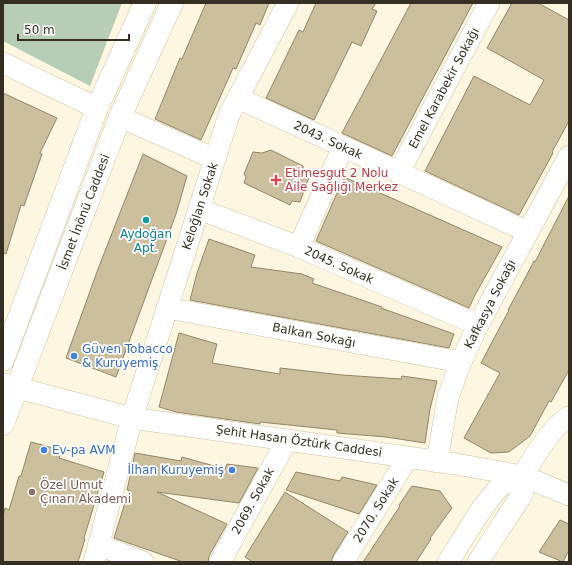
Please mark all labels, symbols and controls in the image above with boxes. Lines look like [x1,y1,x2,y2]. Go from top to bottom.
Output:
scale bar [18,16,129,42]
text: 50 m [24,23,55,37]
street label: Emel Karabekir Sokağı [406,25,482,151]
street label: 2043. Sokak [291,118,365,162]
street label: İsmet İnönü Caddesi [55,152,113,272]
street label: Keloğlan Sokak [179,160,221,251]
place label: Etimesgut 2 Nolu Aile Sağlığı Merkez [285,166,398,194]
marker: Etimesgut 2 Nolu Aile Sağlığı Merkez [270,174,282,186]
marker: Aydoğan Apt. [141,215,151,225]
place label: Aydoğan Apt. [120,227,172,255]
street label: 2045. Sokak [302,244,376,286]
street label: Kafkasya Sokağı [462,257,518,351]
street label: Balkan Sokağı [271,320,357,350]
place label: Güven Tobacco & Kuruyemiş [82,342,173,370]
marker: Güven Tobacco & Kuruyemiş [69,351,79,361]
street label: Şehit Hasan Öztürk Caddesi [215,420,383,460]
place label: Ev-pa AVM [52,443,115,457]
marker: Ev-pa AVM [39,445,49,455]
place label: İlhan Kuruyemiş [128,462,224,477]
marker: İlhan Kuruyemiş [227,465,237,475]
street label: 2069. Sokak [229,465,277,537]
street label: 2070. Sokak [350,475,402,545]
place label: Özel Umut Çınarı Akademi [40,476,131,506]
marker: Özel Umut Çınarı Akademi [27,487,37,497]

